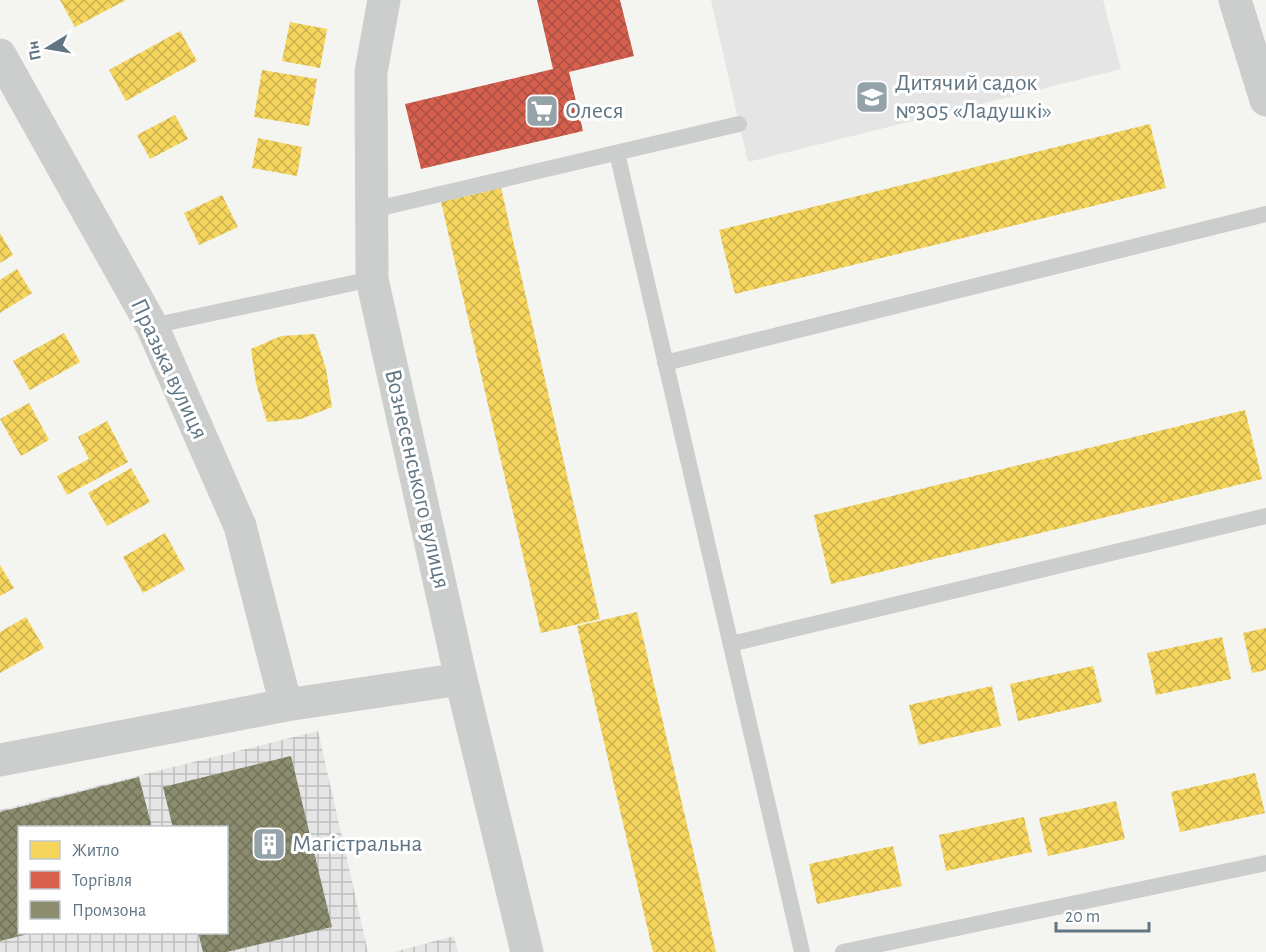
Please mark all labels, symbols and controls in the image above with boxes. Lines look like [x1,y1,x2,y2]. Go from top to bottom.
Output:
north arrow [18,18,78,78]
text: Пн [25,40,44,62]
place label: Дитячий садок №305 «Ладушкі» [895,71,1052,123]
school or university icon: Дитячий садок №305 «Ладушкі» [854,79,890,115]
supermarket icon: Олеся [524,93,560,129]
place label: Олеся [565,99,624,123]
street label: Празька вулиця [126,295,212,443]
street label: Вознесенського вулиця [380,367,454,591]
legend [18,826,228,934]
building icon: Магістральна [251,826,287,862]
place label: Магістральна [292,832,422,856]
text: Житло [72,842,119,860]
text: Торгівля [72,872,132,890]
scale bar [1056,895,1149,933]
text: Промзона [72,902,146,920]
text: 20 m [1065,908,1100,926]

